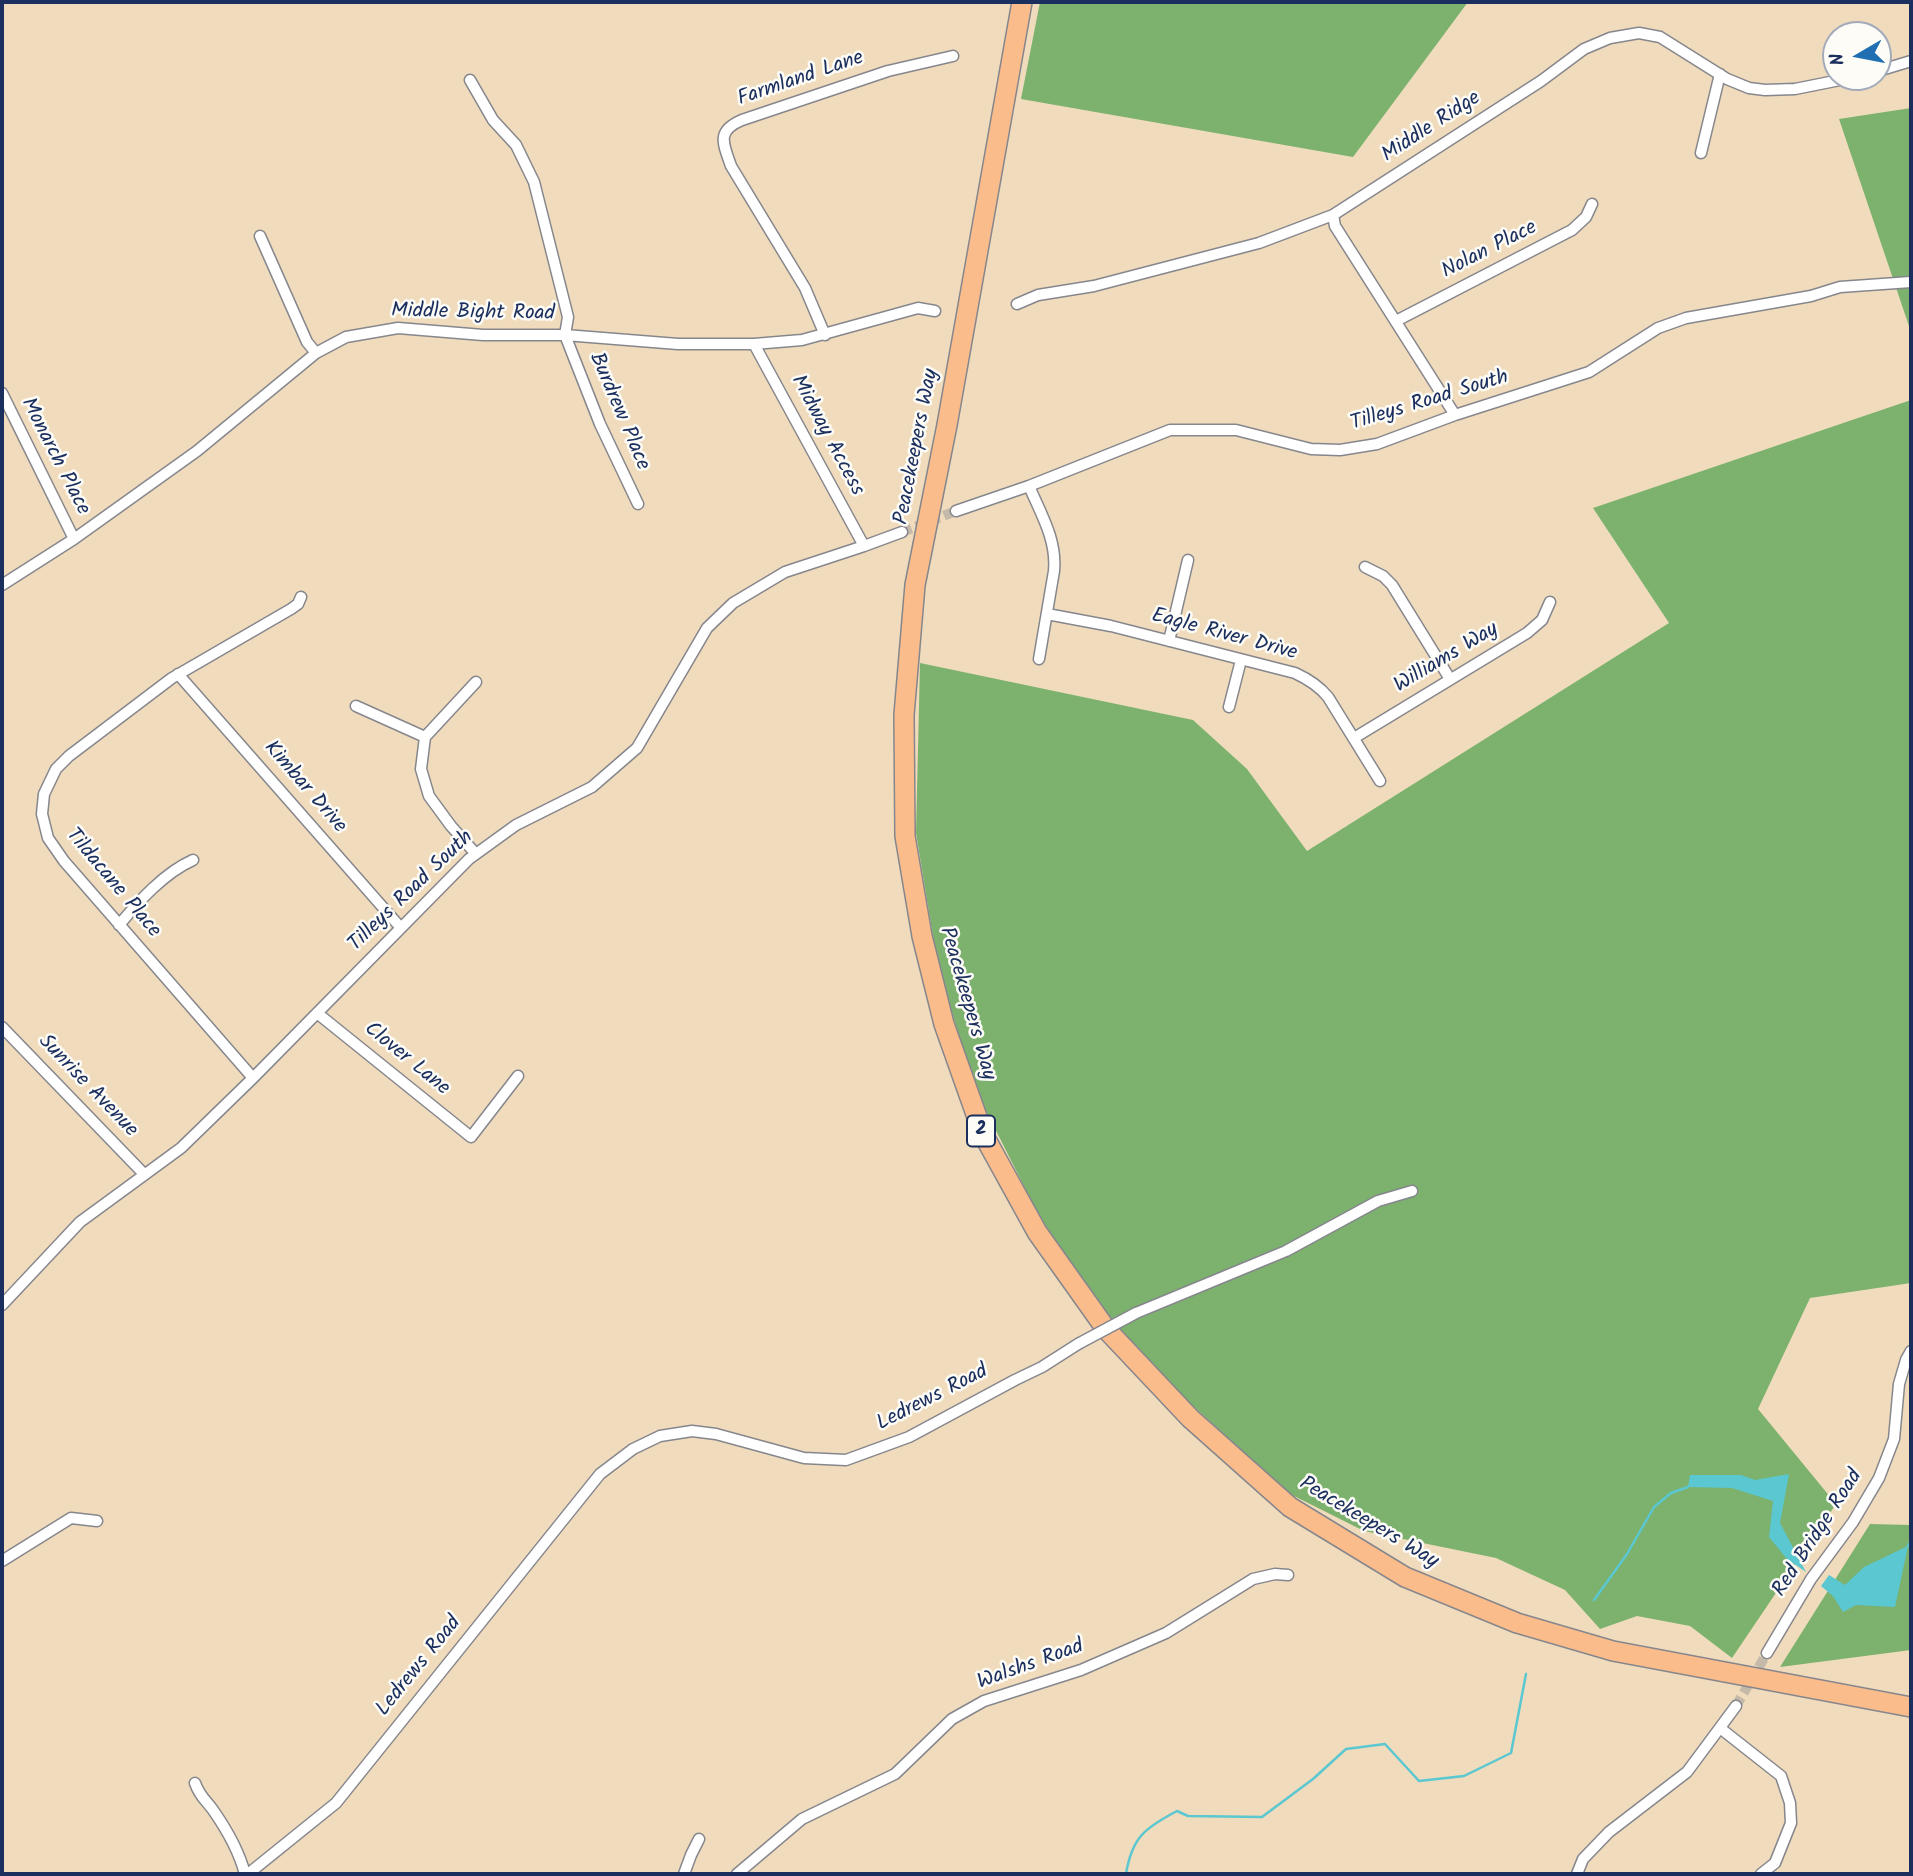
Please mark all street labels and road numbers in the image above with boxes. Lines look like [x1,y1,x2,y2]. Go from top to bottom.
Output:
street label: Farmland Lane [735,47,867,113]
street label: Middle Ridge [1378,87,1486,169]
street label: Nolan Place [1438,216,1542,286]
street label: Middle Bight Road [391,300,555,328]
street label: Burdrew Place [582,350,654,474]
street label: Tilleys Road South [1348,366,1512,438]
street label: Peacekeepers Way [891,367,945,527]
street label: Midway Access [784,371,868,501]
street label: Monarch Place [14,394,94,520]
street label: Eagle River Drive [1148,604,1300,668]
street label: Williams Way [1390,618,1504,700]
street label: Kimbar Drive [257,737,351,839]
street label: Tildacane Place [59,824,165,944]
street label: Tilleys Road South [344,826,480,958]
street label: Peacekeepers Way [932,925,1000,1083]
street label: Clover Lane [358,1018,454,1102]
street label: Sunrise Avenue [32,1030,142,1144]
road number: 2 [967,1116,995,1147]
street label: Ledrews Road [873,1360,993,1438]
street label: Red Bridge Road [1769,1466,1869,1602]
street label: Peacekeepers Way [1294,1472,1442,1576]
street label: Ledrews Road [372,1612,468,1722]
street label: Walshs Road [974,1635,1088,1697]

